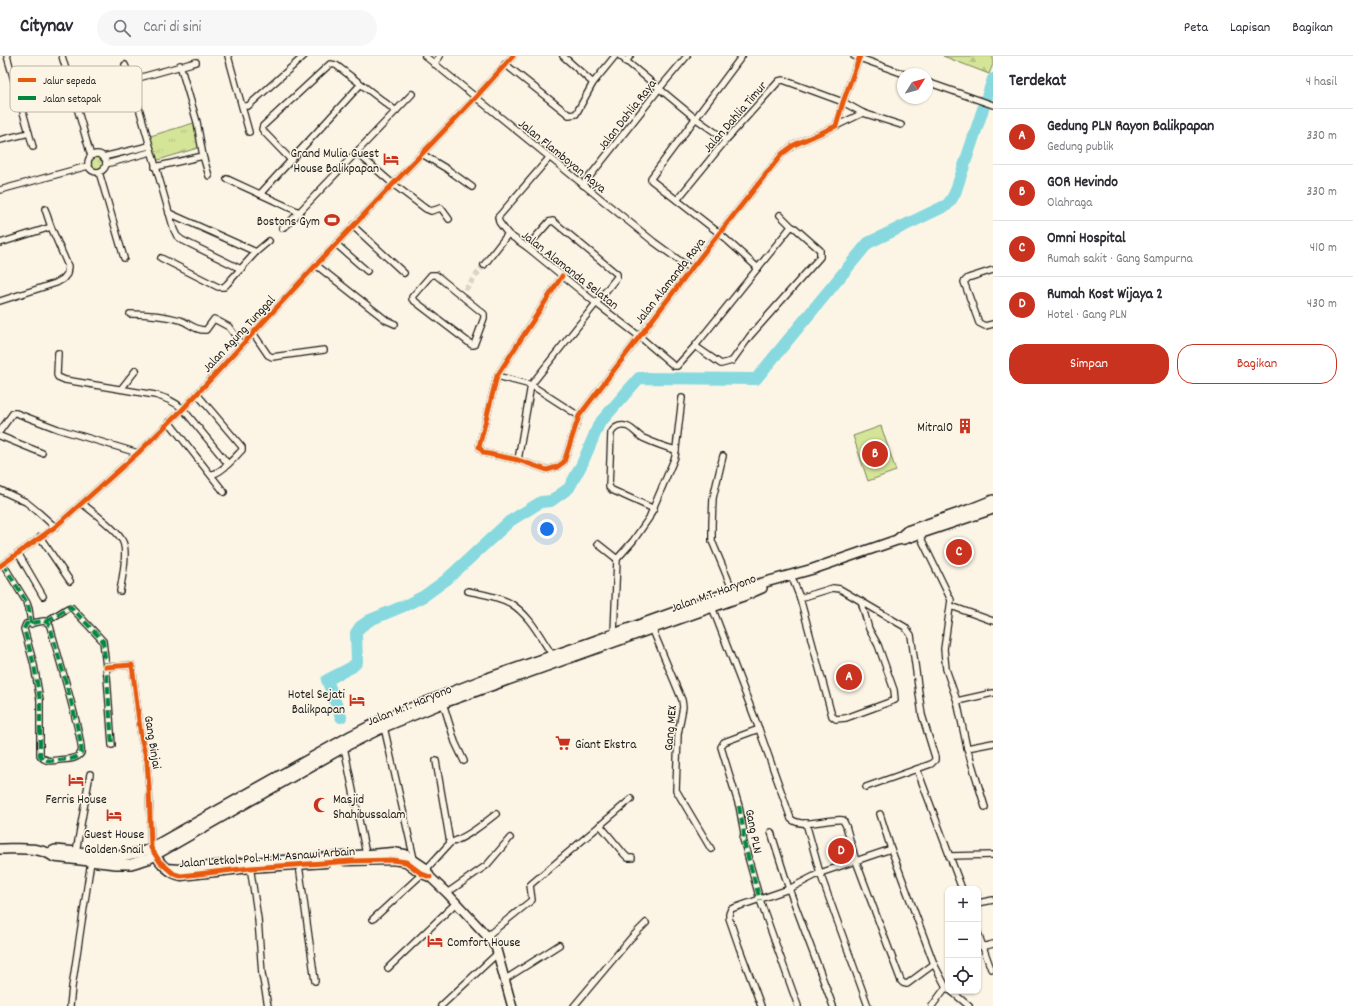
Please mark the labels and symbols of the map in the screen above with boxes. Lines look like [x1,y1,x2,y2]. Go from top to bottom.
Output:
legend [10,66,142,112]
north arrow [897,68,933,104]
text: Jalur sepeda [43,74,97,90]
street label: Jalan Dahlia Raya [594,75,663,155]
street label: Jalan Dahlia Timur [699,78,772,158]
text: Jalan setapak [43,92,101,108]
street label: Jalan Flamboyan Raya [513,115,610,199]
place label: Grand Mulia Guest House Balikpapan [291,145,379,179]
hotel icon: Grand Mulia Guest House Balikpapan [382,150,400,168]
sports icon: Bostons Gym [323,211,341,229]
place label: Bostons Gym [257,213,320,232]
street label: Jalan Alamanda Selatan [517,227,622,315]
street label: Jalan Alamanda Raya [631,233,711,329]
street label: Jalan Agung Tunggal [199,292,281,378]
building icon: Mitra10 [956,417,974,435]
place label: Mitra10 [917,419,953,438]
pin: B [862,439,888,469]
your location [537,519,557,539]
pin: C [946,537,972,567]
street label: Jalan M.T. Haryono [669,570,759,619]
pin: A [836,662,862,692]
street label: Jalan M.T. Haryono [365,681,455,732]
place label: Hotel Sejati Balikpapan [288,686,346,720]
hotel icon: Hotel Sejati Balikpapan [348,691,366,709]
street label: Gang MEX [660,704,683,752]
street label: Gang Binjai [138,714,165,771]
supermarket icon: Giant Ekstra [554,734,572,752]
place label: Giant Ekstra [575,736,637,755]
hotel icon: Ferris House [67,771,85,789]
place label: Ferris House [45,791,107,810]
place label: Masjid Shahibussalam [333,791,406,825]
mosque icon: Masjid Shahibussalam [312,796,330,814]
hotel icon: Guest House Golden Snail [105,806,123,824]
street label: Gang PLN [739,808,766,855]
place label: Guest House Golden Snail [84,826,144,860]
pin: D [828,836,854,866]
street label: Jalan Letkol. Pol. H.M. Asnawi Arbain [179,843,356,874]
hotel icon: Comfort House [426,932,444,950]
place label: Comfort House [447,934,521,953]

